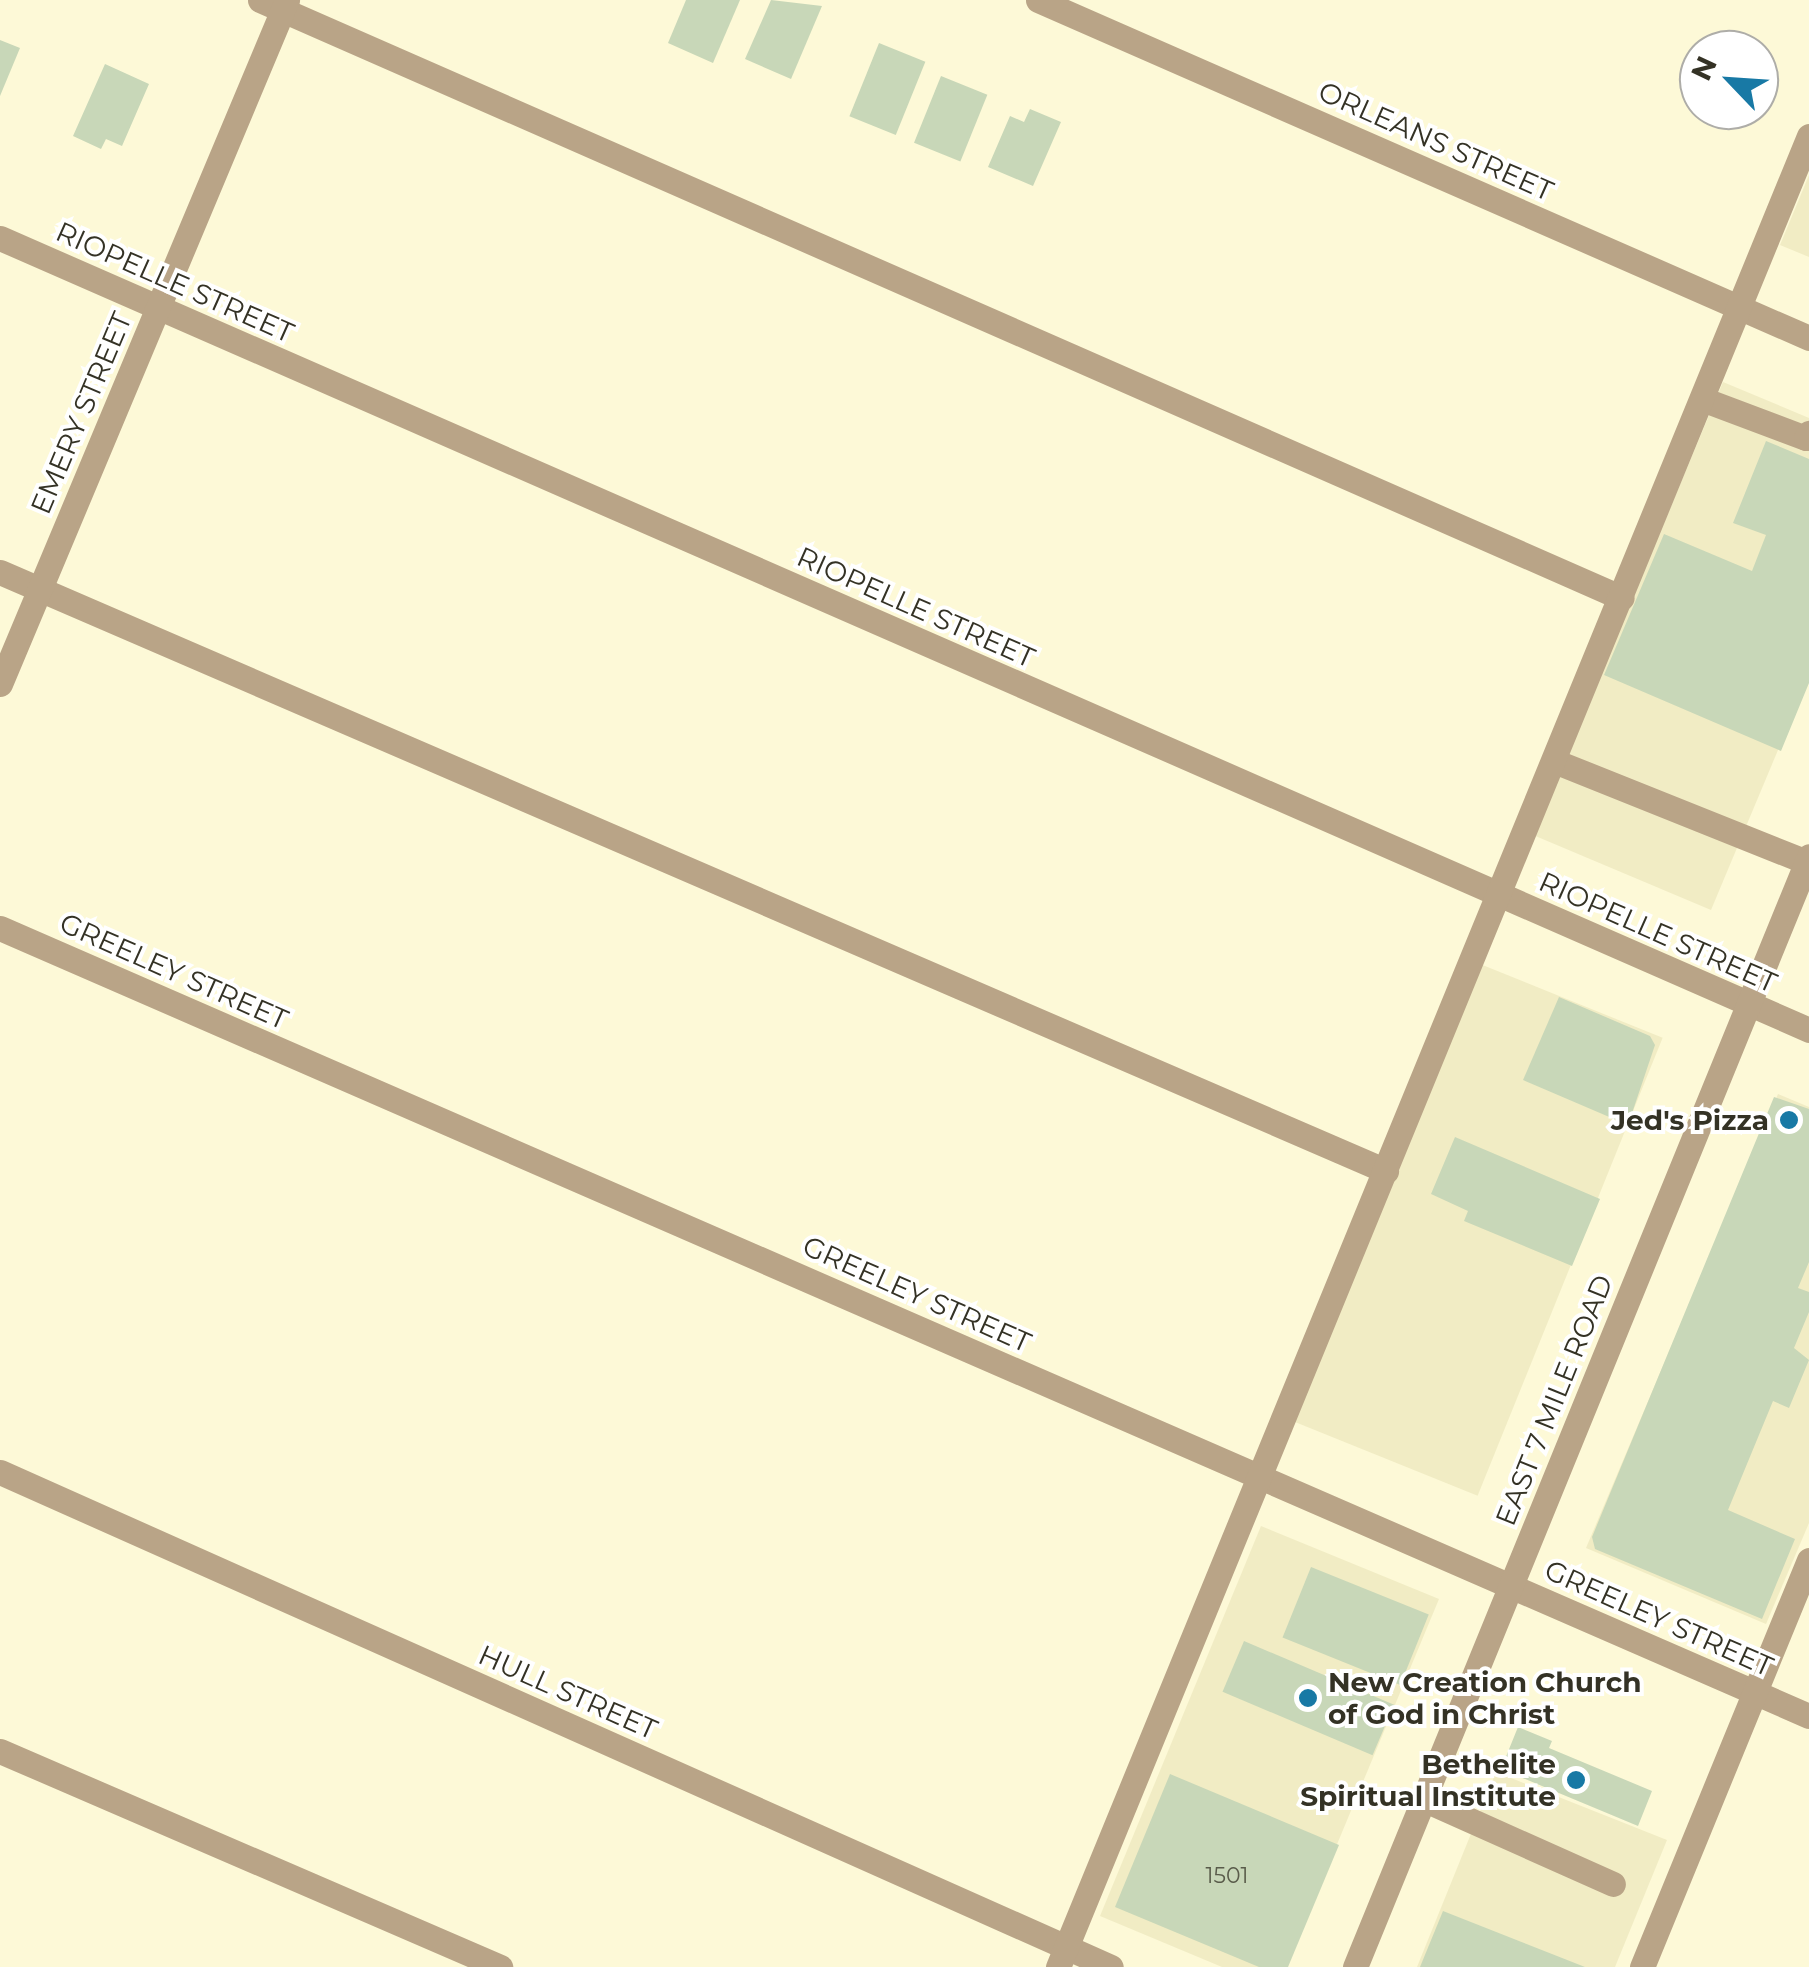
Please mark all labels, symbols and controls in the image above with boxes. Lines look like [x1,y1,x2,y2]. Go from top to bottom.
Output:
north arrow [1679,30,1779,130]
text: N [1683,51,1724,86]
street label: ORLEANS STREET [1314,74,1558,208]
street label: RIOPELLE STREET [51,214,299,350]
street label: EMERY STREET [23,307,139,519]
street label: RIOPELLE STREET [792,539,1040,675]
street label: RIOPELLE STREET [1534,864,1782,1000]
street label: GREELEY STREET [55,906,293,1036]
place label: Jed's Pizza [1611,1103,1769,1137]
marker: Jed's Pizza [1778,1109,1800,1131]
street label: GREELEY STREET [798,1229,1036,1359]
street label: EAST 7 MILE ROAD [1488,1270,1620,1530]
street label: GREELEY STREET [1540,1553,1778,1683]
street label: HULL STREET [473,1638,663,1746]
place label: New Creation Church of God in Christ [1328,1665,1641,1731]
marker: New Creation Church of God in Christ [1297,1687,1319,1709]
place label: Bethelite Spiritual Institute [1300,1747,1556,1813]
marker: Bethelite Spiritual Institute [1565,1769,1587,1791]
house number: 1501 [1206,1863,1248,1889]

